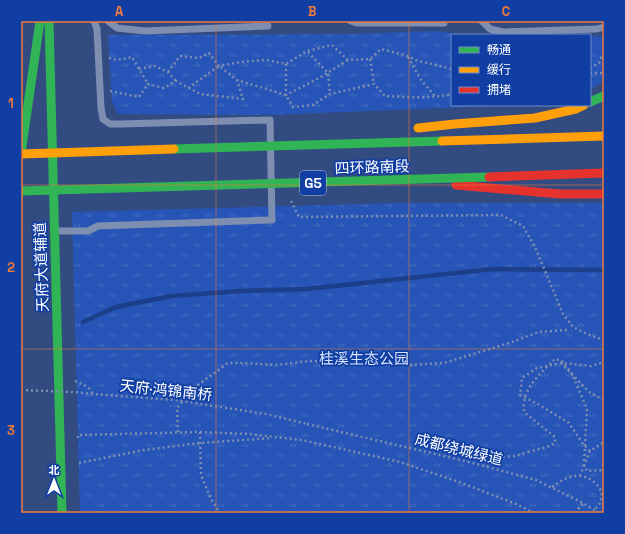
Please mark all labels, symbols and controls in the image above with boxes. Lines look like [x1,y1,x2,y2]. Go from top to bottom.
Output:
text: A [115,3,124,20]
text: B [308,3,317,20]
text: C [502,3,510,20]
legend [451,34,591,106]
text: 畅通 [487,42,511,58]
text: 缓行 [487,62,511,78]
text: 拥堵 [487,82,511,98]
text: 1 [8,95,14,112]
street label: 四环路南段 [334,156,410,178]
road number: G5 [300,171,326,195]
street label: 天府大道辅道 [30,222,52,312]
text: 2 [7,259,15,276]
park label: 桂溪生态公园 [319,349,409,368]
street label: 天府·鸿锦南桥 [119,376,213,404]
text: 3 [7,422,15,439]
street label: 成都绕城绿道 [413,429,505,469]
north arrow [34,460,74,500]
text: 北 [49,463,60,477]

